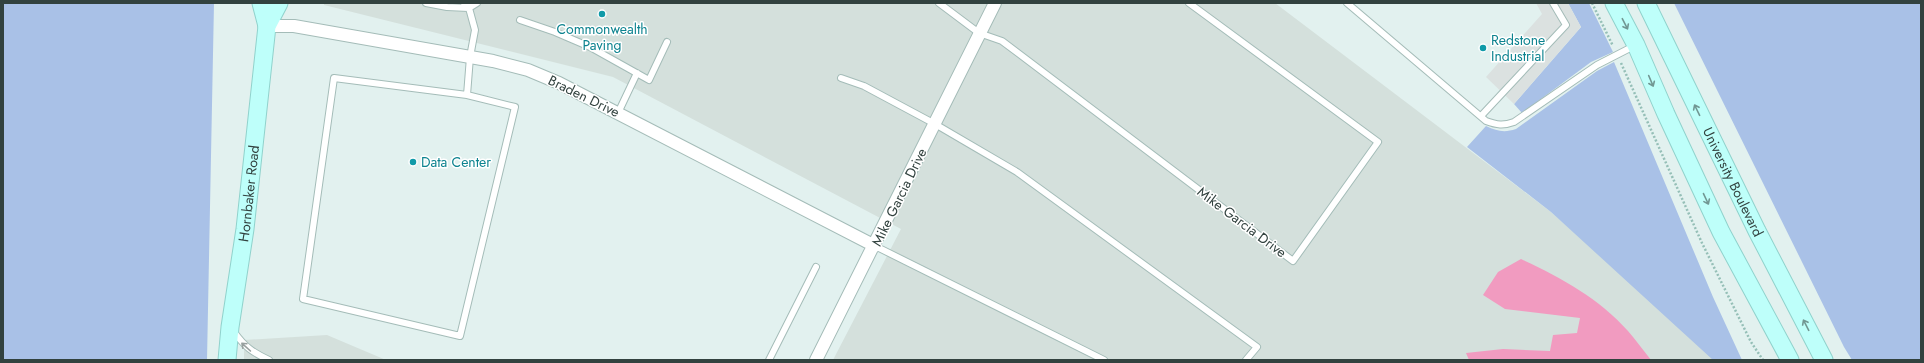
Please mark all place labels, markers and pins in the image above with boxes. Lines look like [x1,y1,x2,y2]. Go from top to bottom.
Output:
marker: Commonwealth Paving [597,9,607,19]
place label: Commonwealth Paving [556,19,648,55]
place label: Redstone Industrial [1491,30,1545,66]
marker: Redstone Industrial [1478,43,1488,53]
place label: Data Center [421,152,491,172]
marker: Data Center [408,157,418,167]

